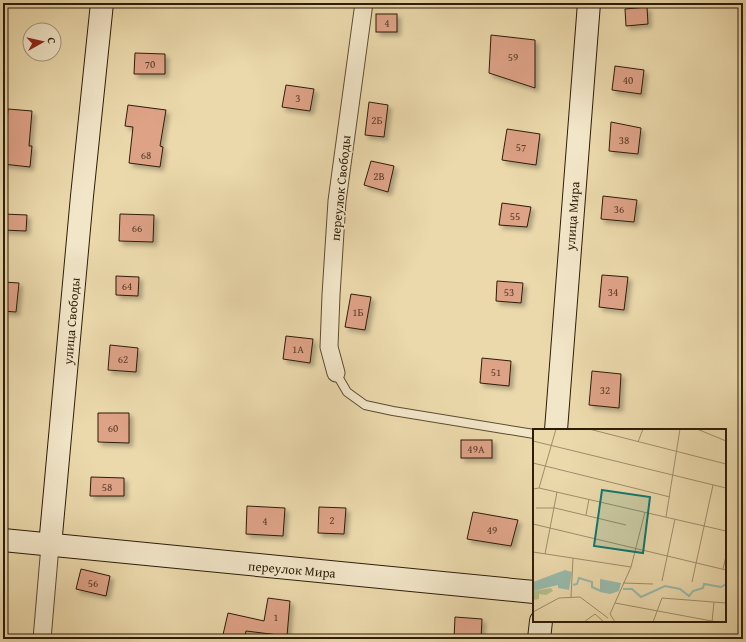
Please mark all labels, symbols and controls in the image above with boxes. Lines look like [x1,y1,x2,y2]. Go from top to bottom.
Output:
house number: 4 [384,15,390,31]
north arrow [22,22,62,62]
text: С [44,36,60,45]
house number: 59 [508,49,518,65]
house number: 70 [145,56,155,72]
house number: 40 [623,72,633,88]
house number: 3 [295,90,301,106]
house number: 2Б [371,112,383,128]
house number: 38 [619,132,629,148]
street label: переулок Свободы [326,134,355,242]
house number: 57 [516,139,526,155]
house number: 68 [141,147,151,163]
house number: 2В [373,168,385,184]
street label: улица Мира [561,180,584,252]
house number: 36 [614,201,624,217]
house number: 55 [510,208,520,224]
house number: 66 [132,220,142,236]
street label: улица Свободы [58,277,85,366]
house number: 64 [122,278,132,294]
house number: 53 [504,284,514,300]
house number: 34 [608,284,618,300]
house number: 1Б [352,304,364,320]
house number: 1А [292,341,304,357]
house number: 62 [118,351,128,367]
house number: 51 [491,364,501,380]
house number: 32 [600,382,610,398]
house number: 60 [108,420,118,436]
inset map [533,429,726,622]
house number: 49А [467,441,485,457]
house number: 58 [102,479,112,495]
house number: 2 [329,512,335,528]
house number: 4 [262,513,268,529]
house number: 49 [487,522,497,538]
street label: переулок Мира [247,556,337,583]
house number: 56 [88,575,98,591]
house number: 1 [273,609,279,625]

